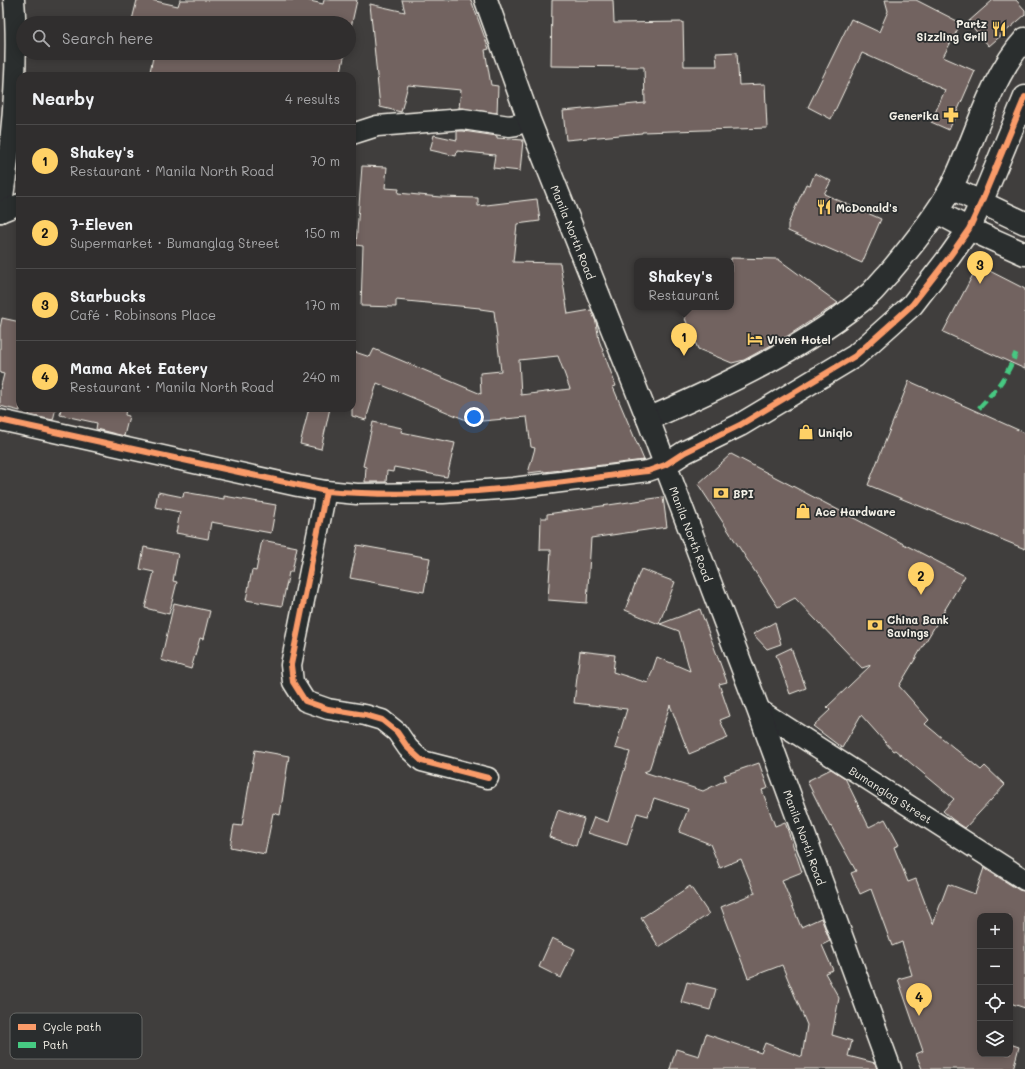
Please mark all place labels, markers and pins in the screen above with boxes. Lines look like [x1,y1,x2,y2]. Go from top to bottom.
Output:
place label: Partz Sizzling Grill [917,16,987,44]
restaurant icon: Partz Sizzling Grill [990,20,1008,38]
pharmacy icon: Generika [942,106,960,124]
place label: Generika [889,108,939,123]
restaurant icon: McDonald's [815,198,833,216]
place label: McDonald's [836,200,898,215]
pin: 3 [967,251,993,284]
pin: 1 [671,323,697,356]
hotel icon: Viven Hotel [746,330,764,348]
place label: Viven Hotel [767,332,831,347]
shop icon: Uniqlo [797,423,815,441]
place label: Uniqlo [818,425,853,440]
bank icon: BPI [712,484,730,502]
place label: BPI [733,486,754,501]
shop icon: Ace Hardware [794,502,812,520]
place label: Ace Hardware [815,504,896,519]
pin: 2 [908,562,934,595]
place label: China Bank Savings [887,612,949,640]
bank icon: China Bank Savings [866,616,884,634]
pin: 4 [906,983,932,1016]

